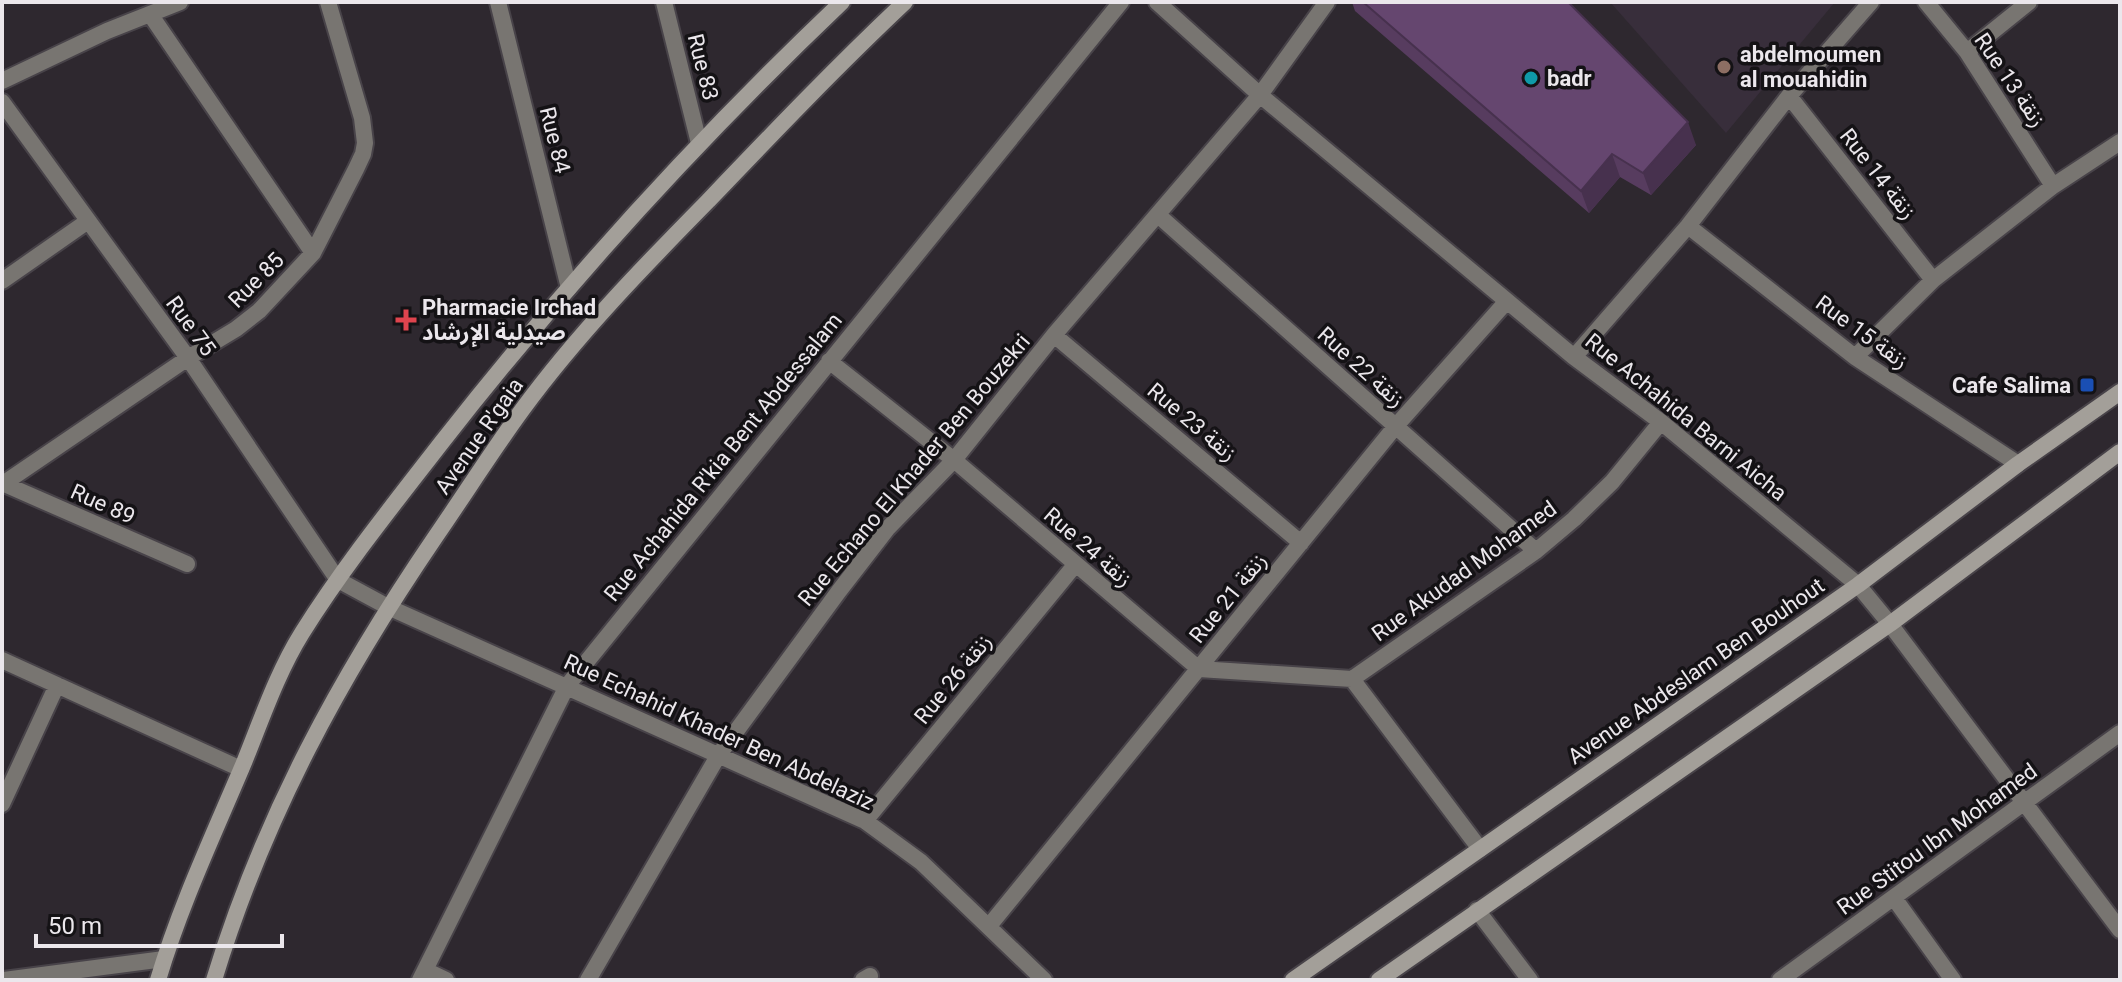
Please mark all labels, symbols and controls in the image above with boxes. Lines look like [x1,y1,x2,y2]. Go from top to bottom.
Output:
street label: Rue 13 زنقة [1969,28,2051,132]
street label: Rue 83 [683,31,723,103]
place label: abdelmoumen al mouahidin [1740,42,1881,92]
marker: abdelmoumen al mouahidin [1715,58,1733,76]
place label: badr [1547,66,1592,91]
marker: badr [1522,69,1540,87]
street label: Rue 84 [535,104,575,176]
street label: Rue 14 زنقة [1834,124,1921,225]
street label: Rue 85 [223,247,289,313]
street label: Rue 15 زنقة [1810,290,1913,375]
street label: Rue 75 [161,291,221,361]
place label: Pharmacie Irchad صيدلية الإرشاد [422,295,596,348]
street label: Rue Achahida R'kia Bent Abdessalam [599,308,847,606]
marker: Pharmacie Irchad صيدلية الإرشاد [397,311,415,329]
street label: Rue 22 زنقة [1312,322,1409,413]
street label: Rue Achahida Barni Aicha [1580,328,1792,506]
street label: Rue Echano El Khader Ben Bouzekri [793,329,1035,611]
street label: Avenue R'gaia [430,373,528,499]
place label: Cafe Salima [1952,373,2071,398]
marker: Cafe Salima [2078,376,2096,394]
street label: Rue 23 زنقة [1142,378,1241,467]
street label: Rue 89 [67,479,139,529]
street label: Rue Akudad Mohamed [1367,496,1561,646]
street label: Rue 24 زنقة [1038,502,1137,593]
street label: Rue 21 زنقة [1184,548,1272,648]
street label: Avenue Abdeslam Ben Bouhout [1563,573,1829,769]
street label: Rue 26 زنقة [909,629,997,729]
street label: Rue Echahid Khader Ben Abdelaziz [560,649,878,815]
street label: Rue Stitou Ibn Mohamed [1832,758,2042,920]
scale bar [36,898,282,948]
text: 50 m [48,912,102,940]

